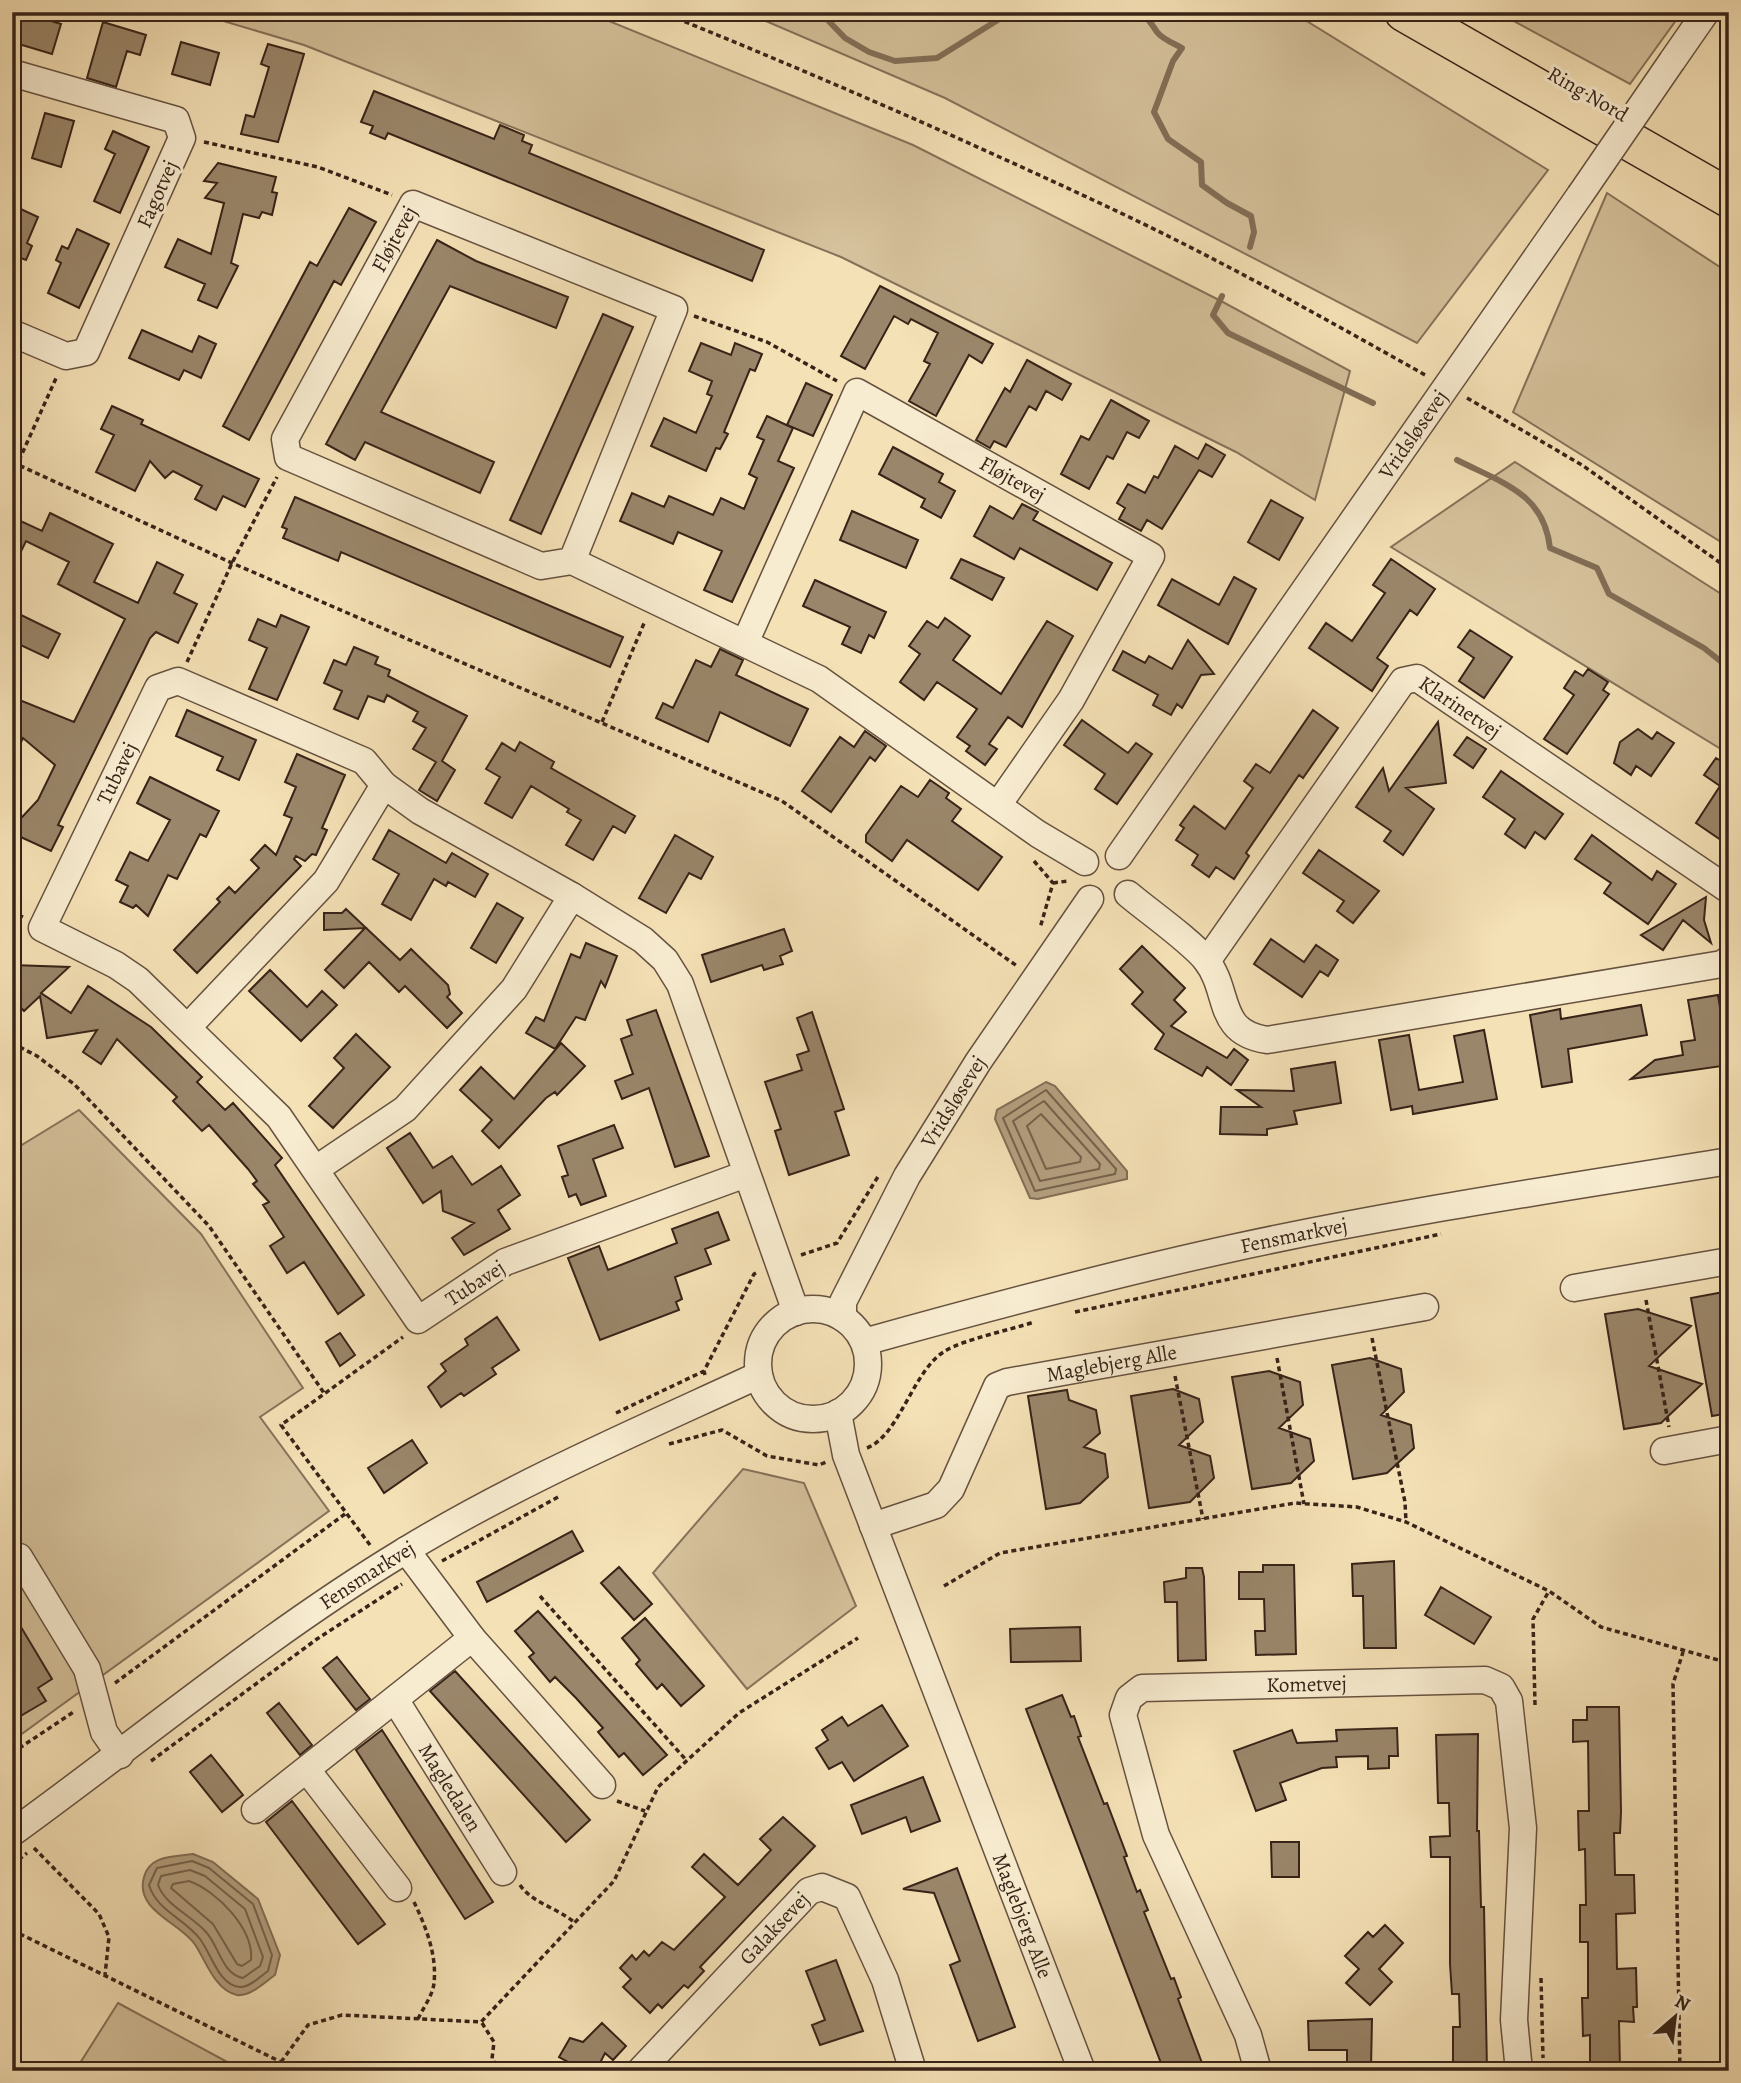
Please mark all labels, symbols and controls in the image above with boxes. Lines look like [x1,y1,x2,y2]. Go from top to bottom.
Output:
street label: Ring Nord [1542,60,1634,129]
street label: Fagotvej [130,156,184,232]
street label: Fløjtevej [365,201,423,277]
street label: Vridsløsevej [1372,384,1454,485]
street label: Fløjtevej [974,449,1051,508]
street label: Klarinetvej [1413,669,1507,745]
street label: Tubavej [90,737,144,809]
street label: Vridsløsevej [914,1050,992,1153]
street label: Fensmarkvej [1238,1211,1350,1260]
street label: Tubavej [440,1253,510,1313]
street label: Maglebjerg Alle [1044,1338,1179,1389]
street label: Fensmarkvej [314,1534,420,1616]
street label: Kometvej [1266,1669,1347,1699]
street label: Magledalen [412,1738,488,1837]
street label: Maglebjerg Alle [986,1849,1059,1982]
street label: Galaksevej [733,1886,815,1971]
north arrow [1640,1982,1710,2052]
text: N [1670,1988,1695,2018]

